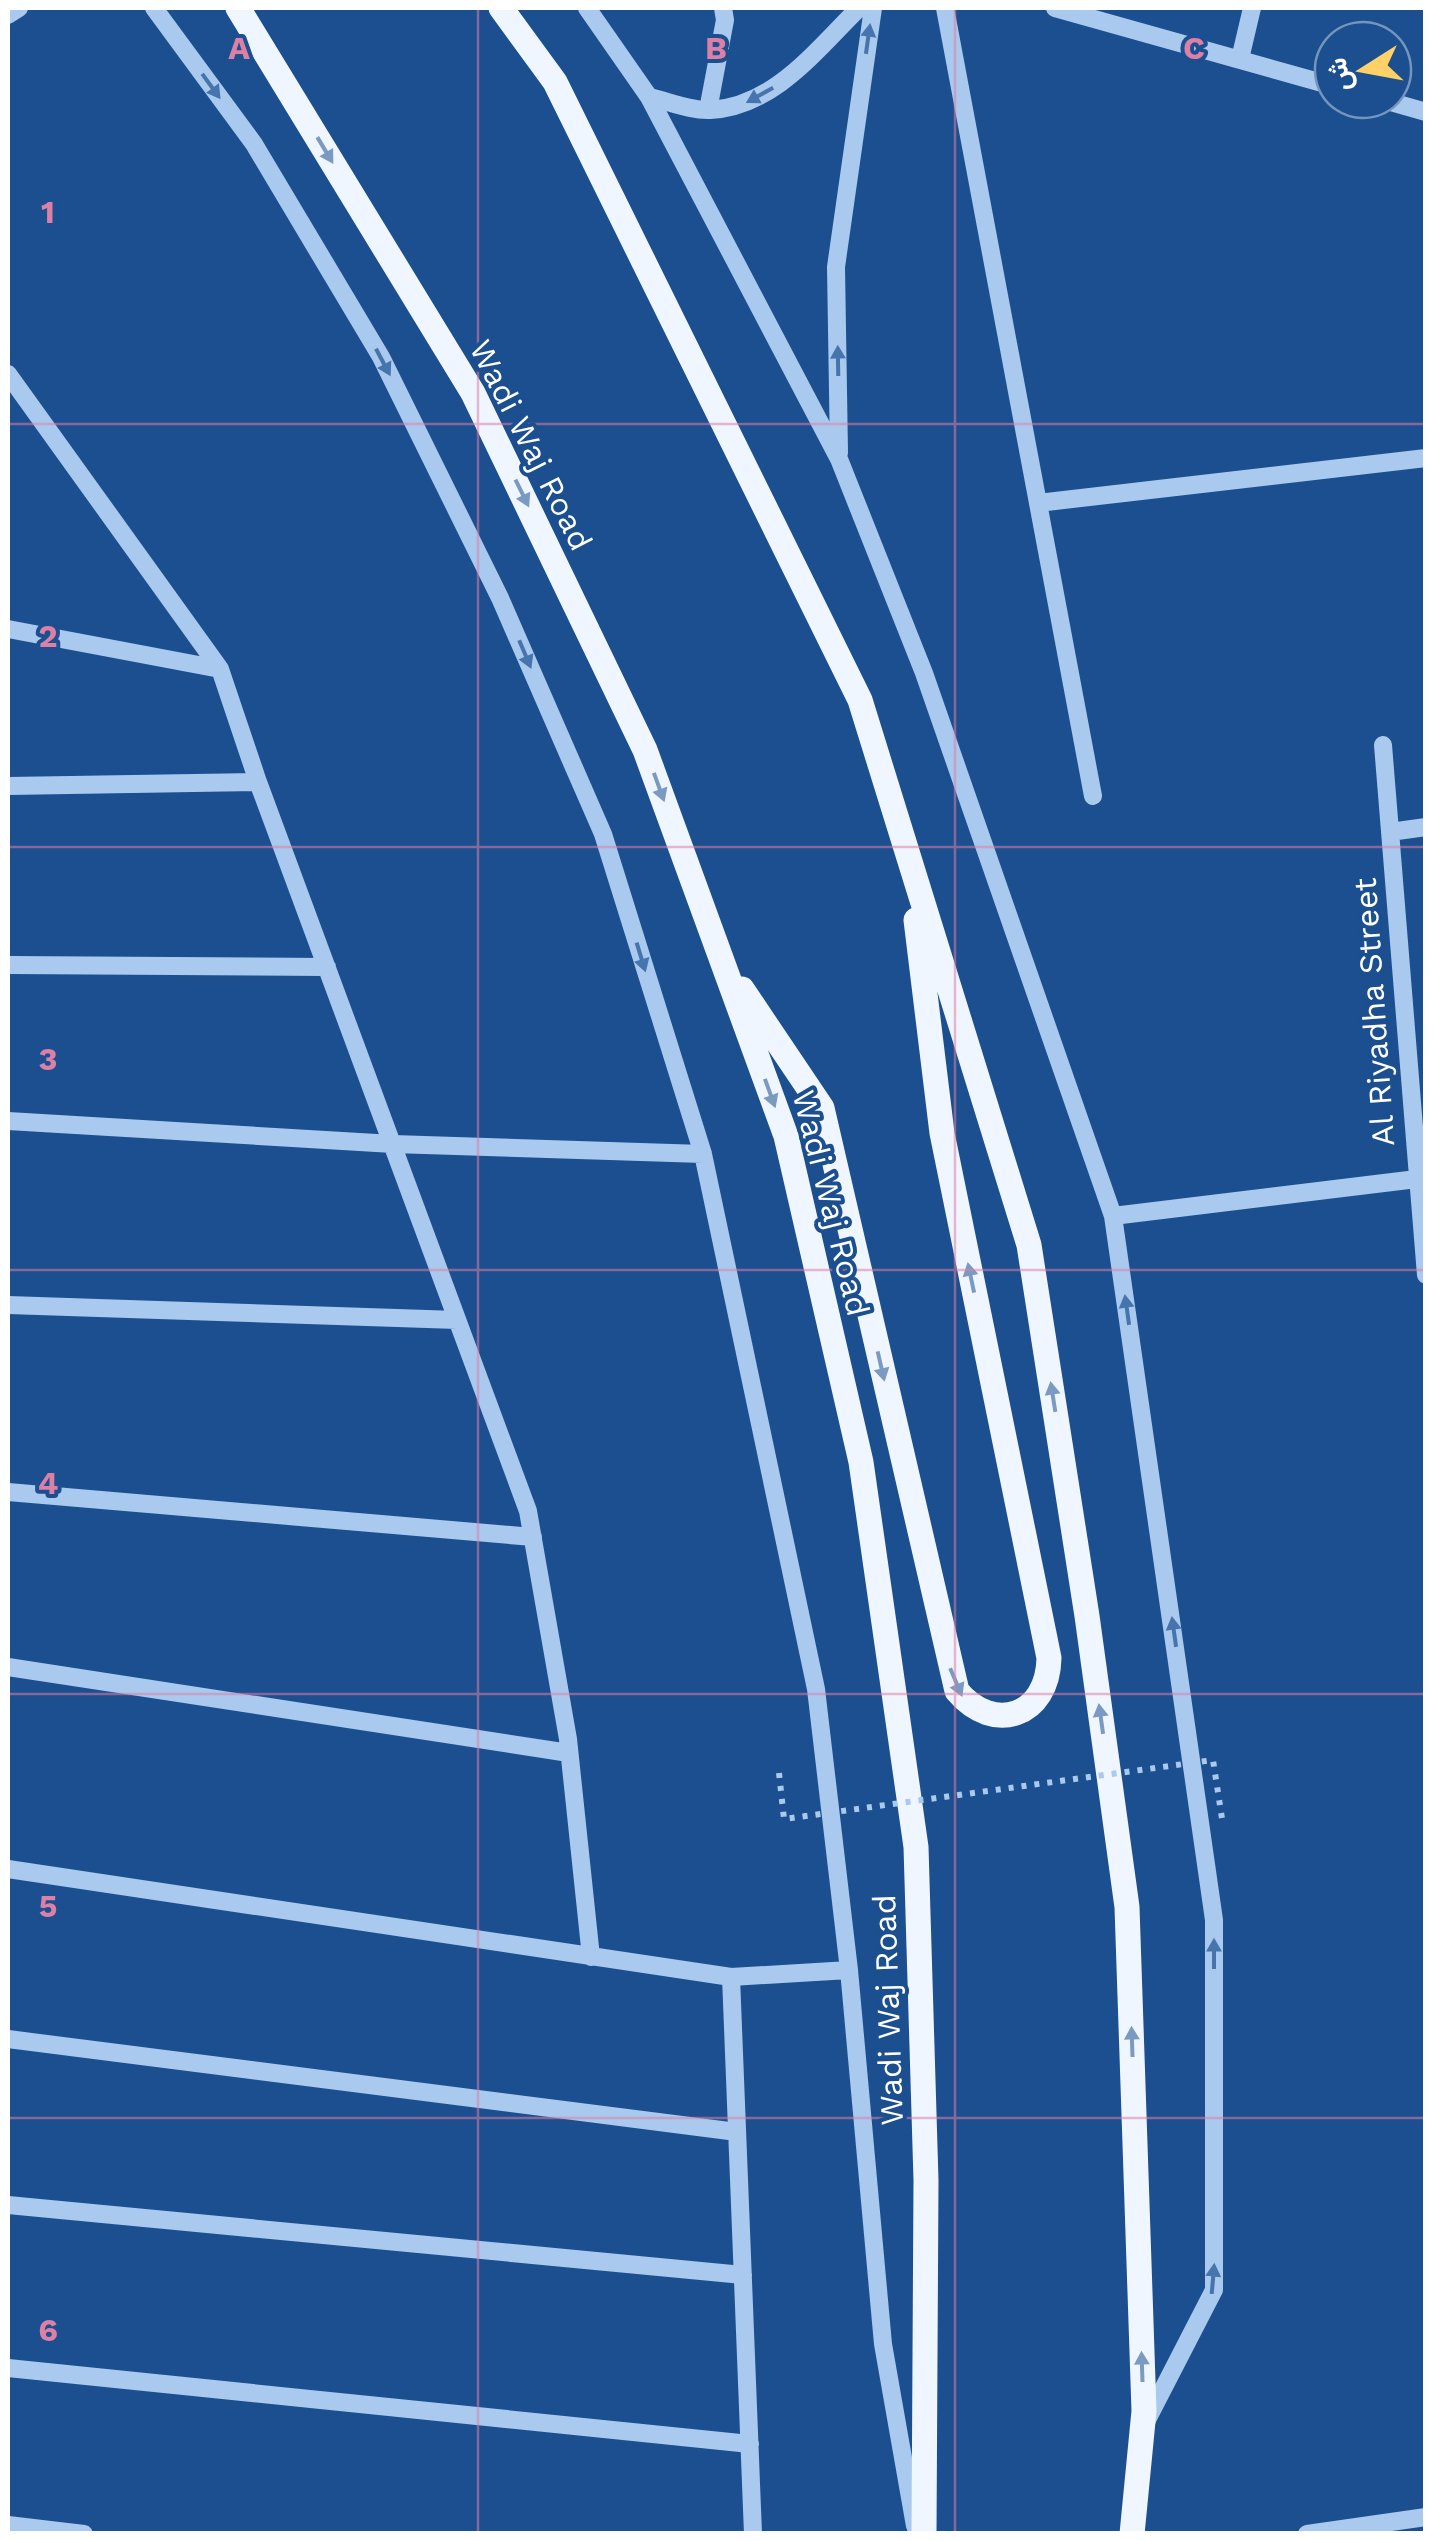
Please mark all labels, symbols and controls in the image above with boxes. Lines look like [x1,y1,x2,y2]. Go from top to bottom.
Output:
north arrow [1313,20,1413,120]
one-way arrow [861,22,877,54]
text: A [228,29,250,67]
text: B [705,29,727,67]
text: C [1183,29,1205,67]
text: ش [1320,55,1358,94]
one-way arrow [201,73,221,99]
one-way arrow [746,86,775,103]
one-way arrow [316,137,334,164]
text: 1 [41,193,55,231]
street label: Wadi Waj Road [462,333,600,557]
one-way arrow [829,345,845,377]
one-way arrow [374,347,391,376]
one-way arrow [513,479,530,508]
text: 2 [38,617,58,655]
one-way arrow [517,639,533,669]
one-way arrow [652,773,667,803]
street label: Al Riyadha Street [1346,876,1402,1148]
one-way arrow [635,942,650,972]
text: 3 [39,1040,57,1078]
one-way arrow [763,1078,778,1108]
street label: Wadi Waj Road [785,1086,877,1320]
one-way arrow [963,1262,979,1293]
one-way arrow [1119,1294,1135,1325]
one-way arrow [873,1351,889,1382]
one-way arrow [1045,1381,1060,1412]
text: 4 [38,1464,58,1502]
one-way arrow [1166,1615,1182,1647]
one-way arrow [948,1667,964,1697]
one-way arrow [1093,1702,1109,1734]
text: 5 [39,1887,57,1925]
street label: Wadi Waj Road [865,1894,911,2126]
one-way arrow [1206,1937,1222,1969]
one-way arrow [1123,2025,1139,2057]
one-way arrow [1205,2262,1221,2294]
text: 6 [38,2311,58,2349]
one-way arrow [1134,2350,1150,2382]

